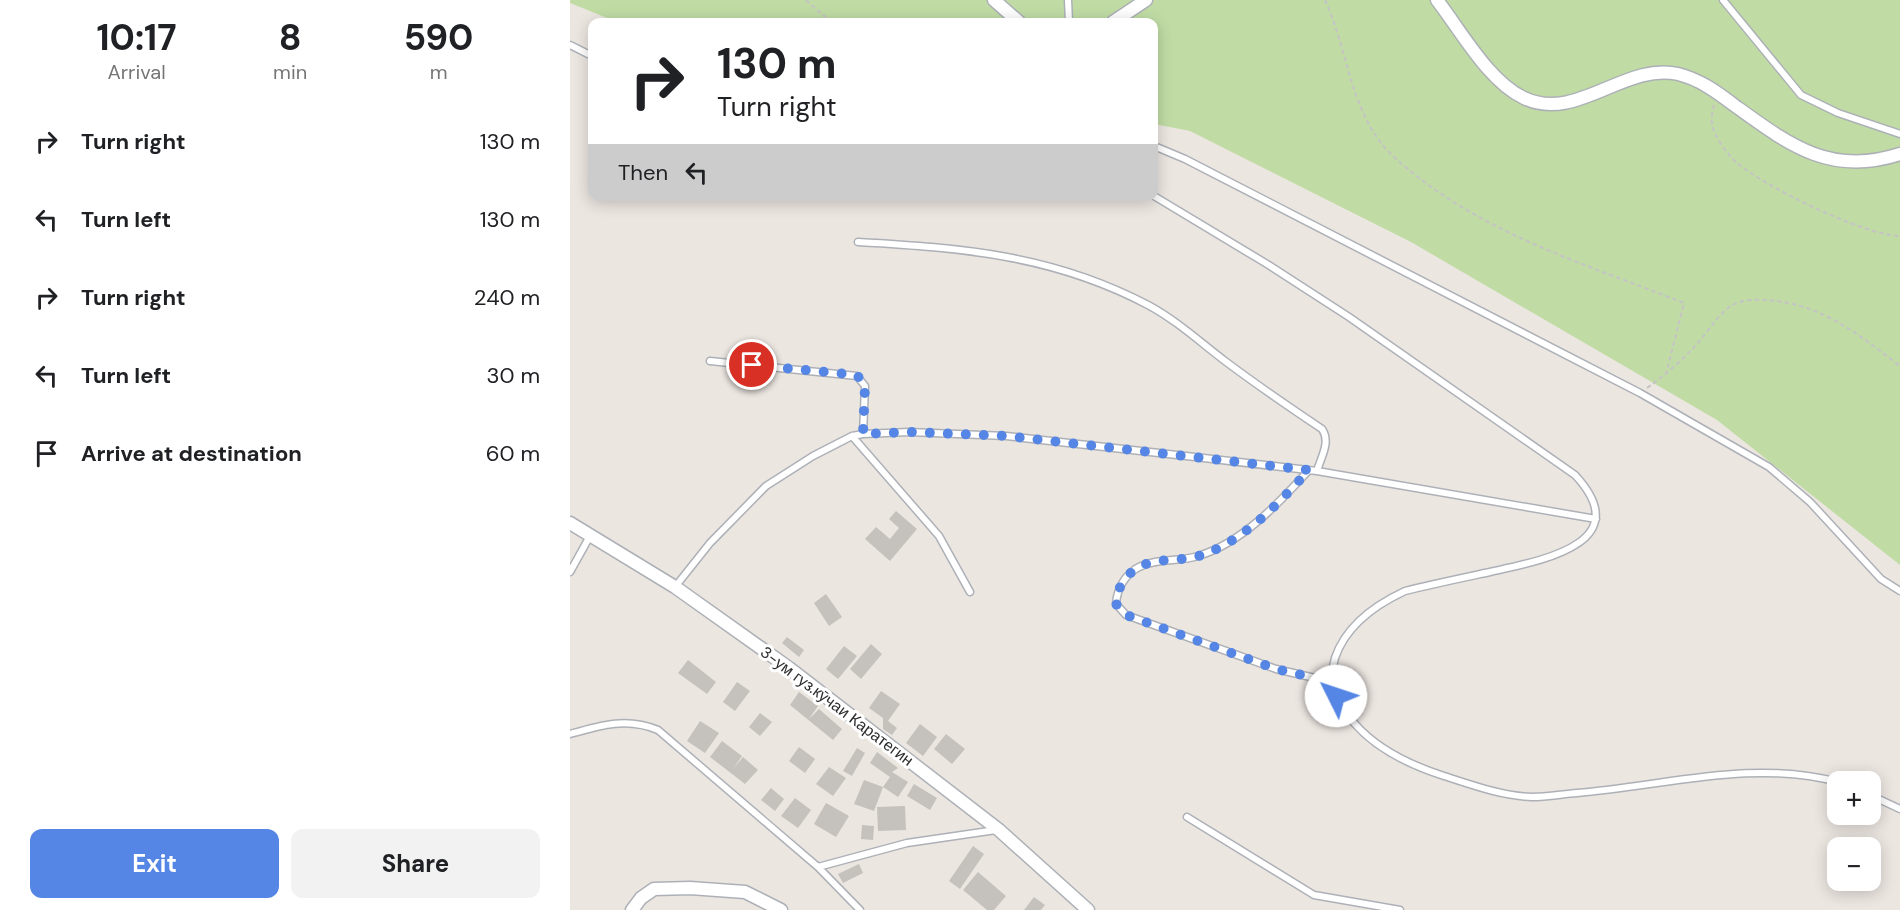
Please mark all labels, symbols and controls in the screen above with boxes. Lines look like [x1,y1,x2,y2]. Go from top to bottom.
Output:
text: 10:17 [97,14,177,61]
text: 8 [279,14,302,61]
text: 590 [404,14,473,61]
text: 130 m [717,36,837,91]
icon: right [618,42,696,120]
text: Arrival [107,59,166,85]
text: min [273,59,307,85]
text: m [430,59,447,85]
text: Turn right [717,89,837,124]
icon: right [30,125,63,158]
text: Turn right [81,127,186,156]
text: 130 m [480,127,540,156]
icon: left [680,156,713,189]
text: Then [618,158,668,187]
icon: left [30,203,63,236]
text: Turn left [81,205,171,234]
text: 130 m [480,205,540,234]
icon: right [30,281,63,314]
text: Turn right [81,283,186,312]
text: 240 m [474,283,540,312]
pin [726,339,777,390]
icon: arrive [735,348,768,381]
icon: left [30,359,63,392]
text: Turn left [81,361,171,390]
text: 30 m [486,361,540,390]
icon: arrive [30,437,63,470]
text: Arrive at destination [81,439,302,468]
text: 60 m [486,439,540,468]
street label: 3-ум гуз.кӯчаи Каратегин [756,642,918,770]
position arrow [1304,664,1368,728]
map controls [1827,771,1881,891]
button: + [1827,771,1881,825]
button: Exit [30,829,279,898]
button: Share [291,829,540,898]
button: − [1827,837,1881,891]

